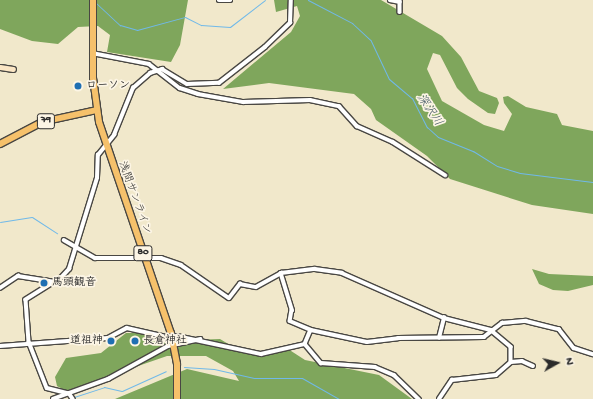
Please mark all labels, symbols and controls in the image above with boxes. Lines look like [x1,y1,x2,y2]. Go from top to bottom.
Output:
place label: ローソン [86,79,130,93]
marker: ローソン [73,81,83,91]
water label: 深沢川 [412,92,444,130]
road number: 79 [36,113,56,129]
street label: 浅間サンライン [115,160,153,236]
road number: 80 [133,245,153,261]
place label: 馬頭観音 [52,276,96,290]
marker: 馬頭観音 [39,278,49,288]
place label: 道祖神 [70,334,103,348]
place label: 長倉神社 [143,334,187,348]
marker: 道祖神 [106,336,116,346]
marker: 長倉神社 [130,336,140,346]
north arrow [537,343,577,383]
text: N [562,357,575,366]

